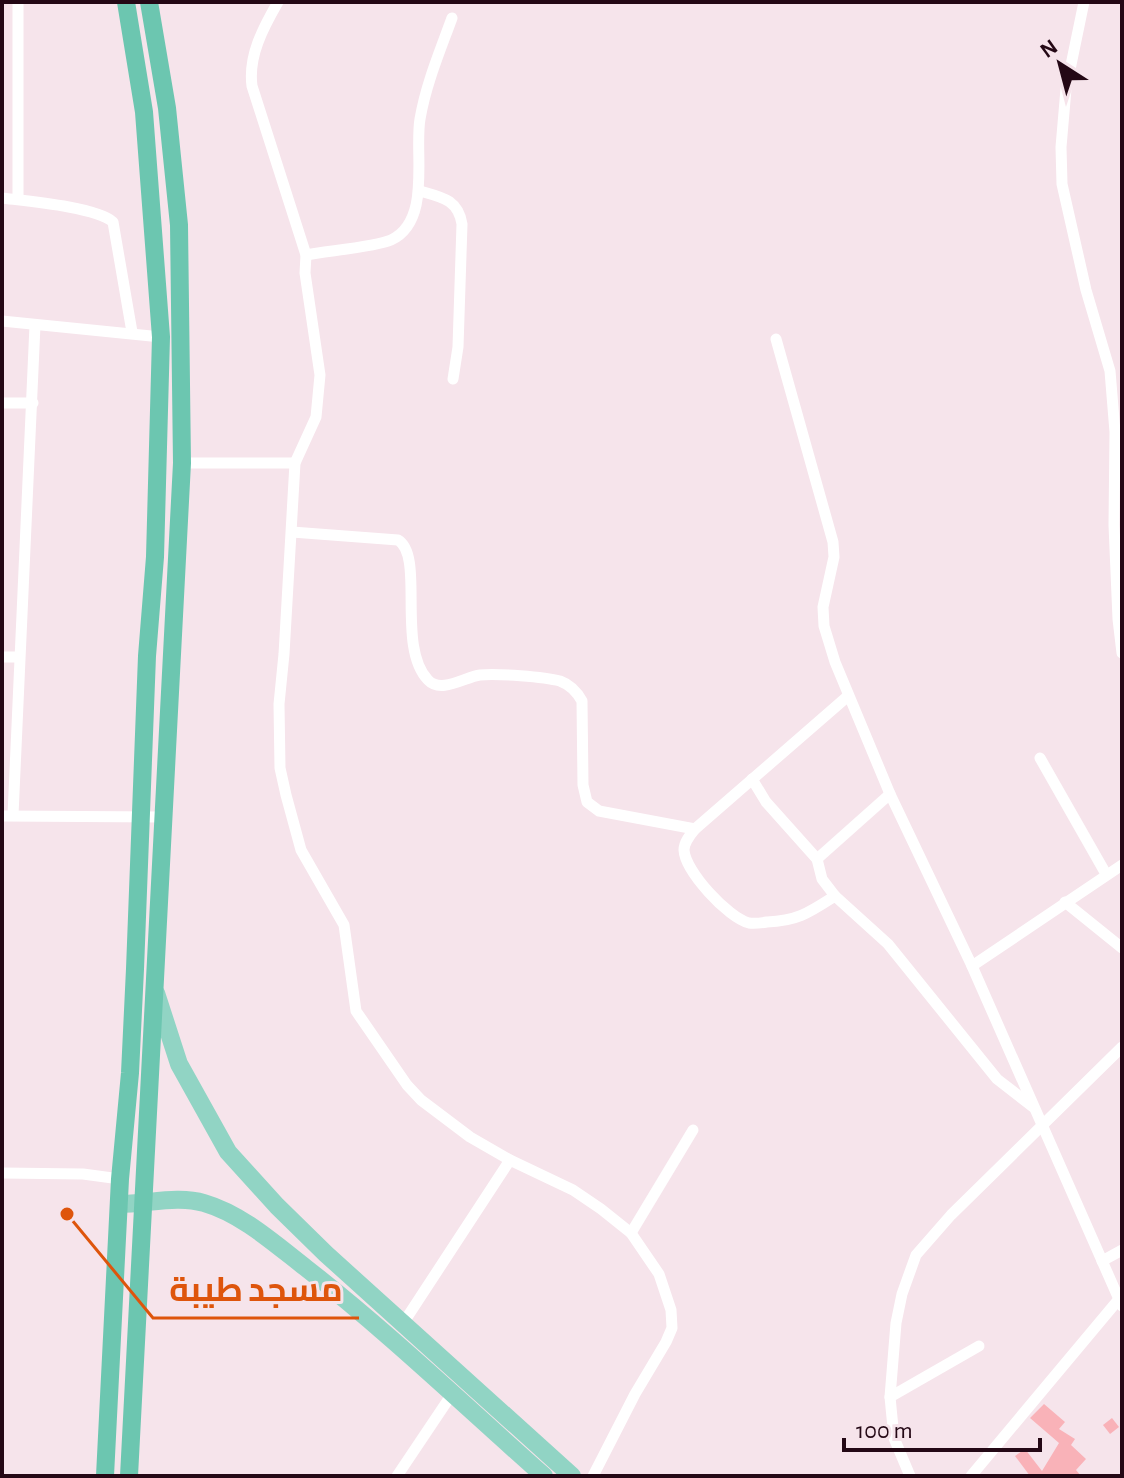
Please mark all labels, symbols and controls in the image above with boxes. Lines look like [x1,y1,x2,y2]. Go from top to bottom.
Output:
north arrow [1020,24,1100,104]
text: N [1036,35,1061,62]
callout: مسجد طيبة [153,1260,359,1318]
text: مسجد طيبة [169,1274,343,1308]
scale bar [844,1402,1040,1452]
text: 100 m [856,1419,913,1443]

